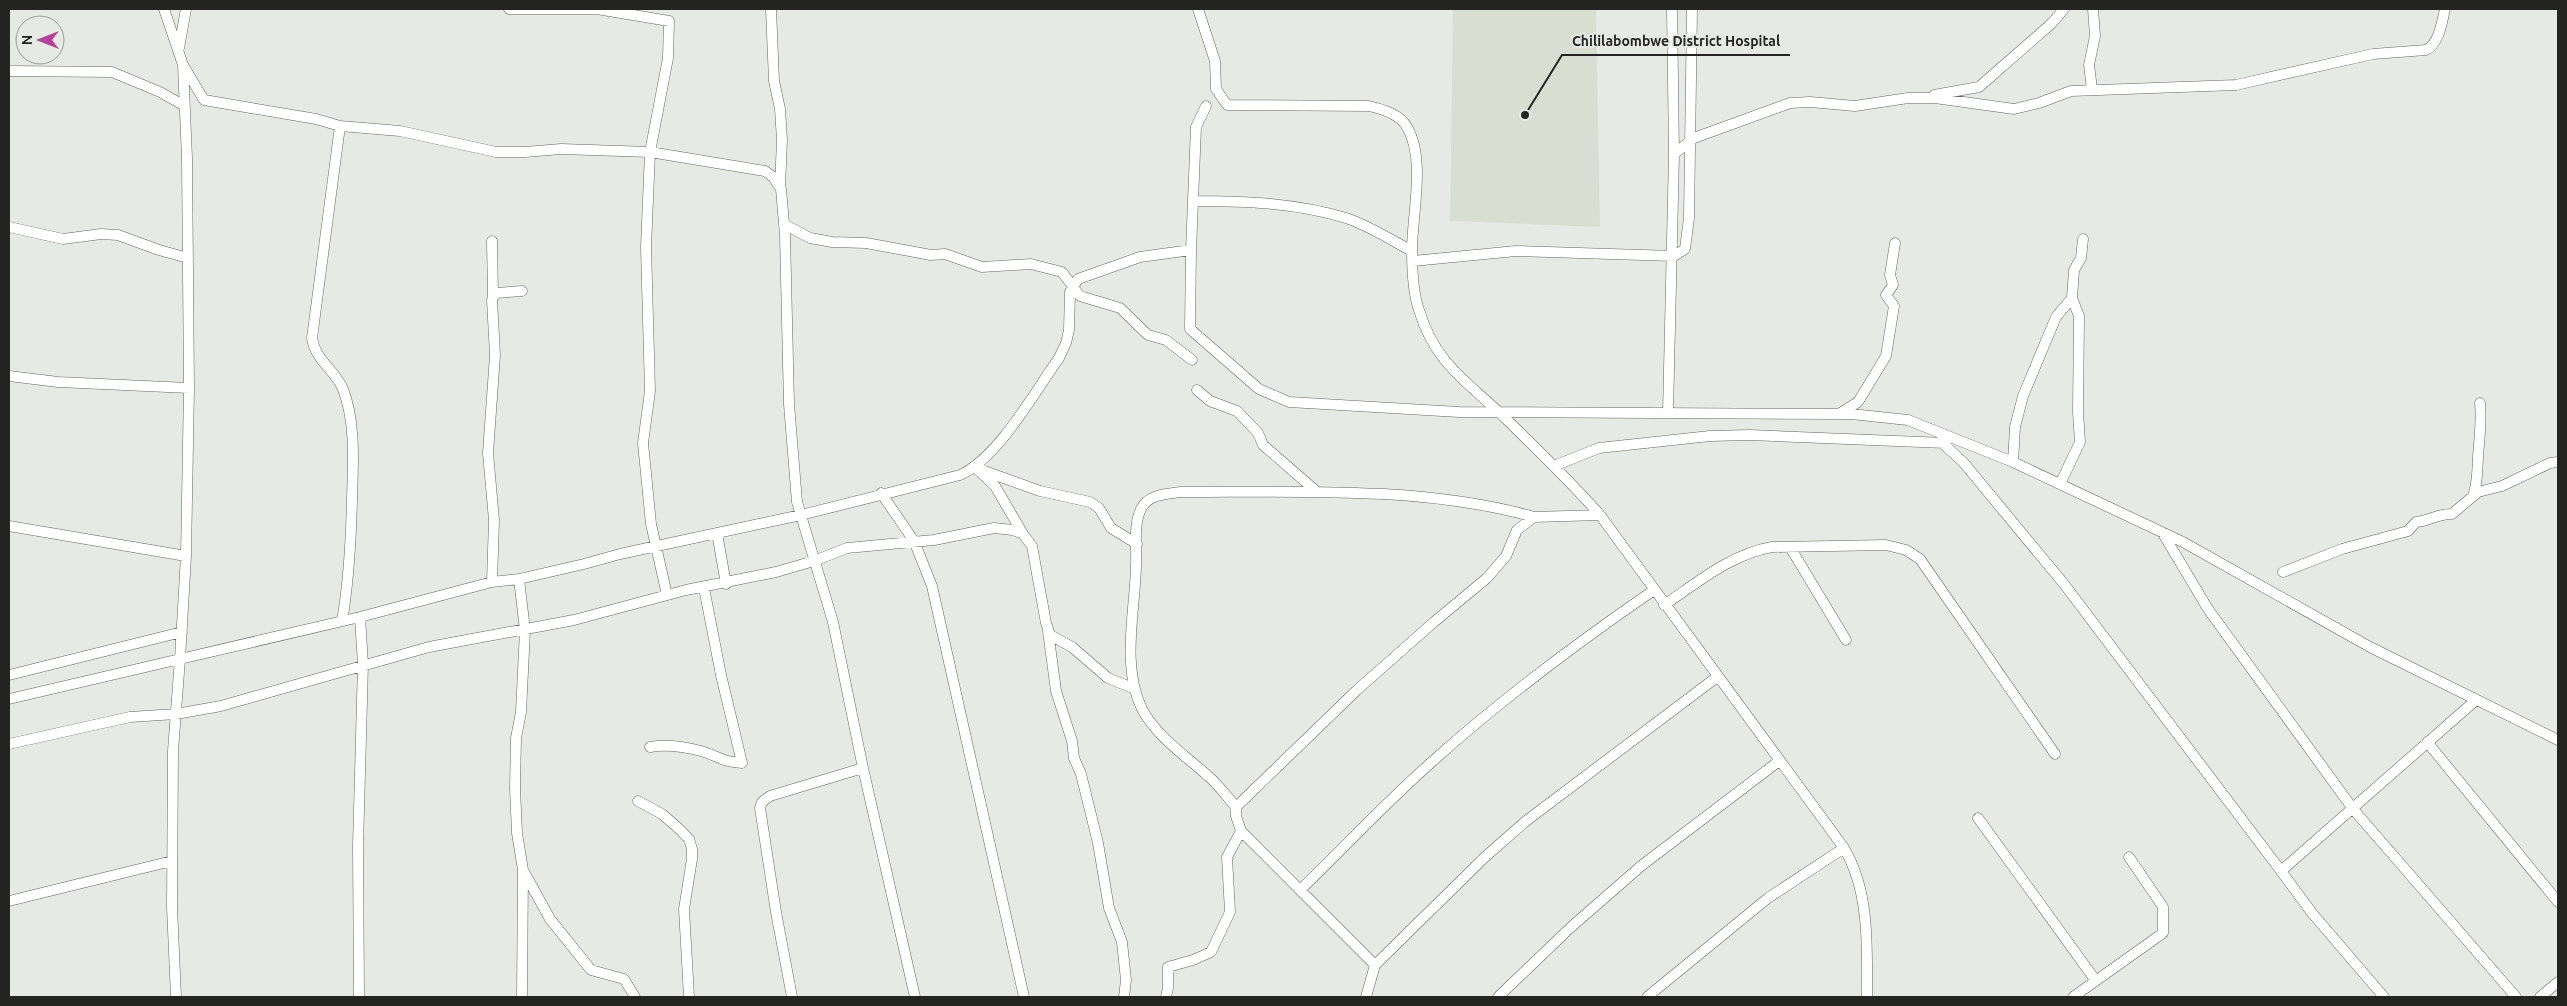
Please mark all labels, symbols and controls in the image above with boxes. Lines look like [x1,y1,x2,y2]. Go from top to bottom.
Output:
north arrow [15,15,65,65]
callout: Chililabombwe District Hospital [1562,26,1790,55]
text: Chililabombwe District Hospital [1572,33,1780,49]
text: N [19,35,35,45]

